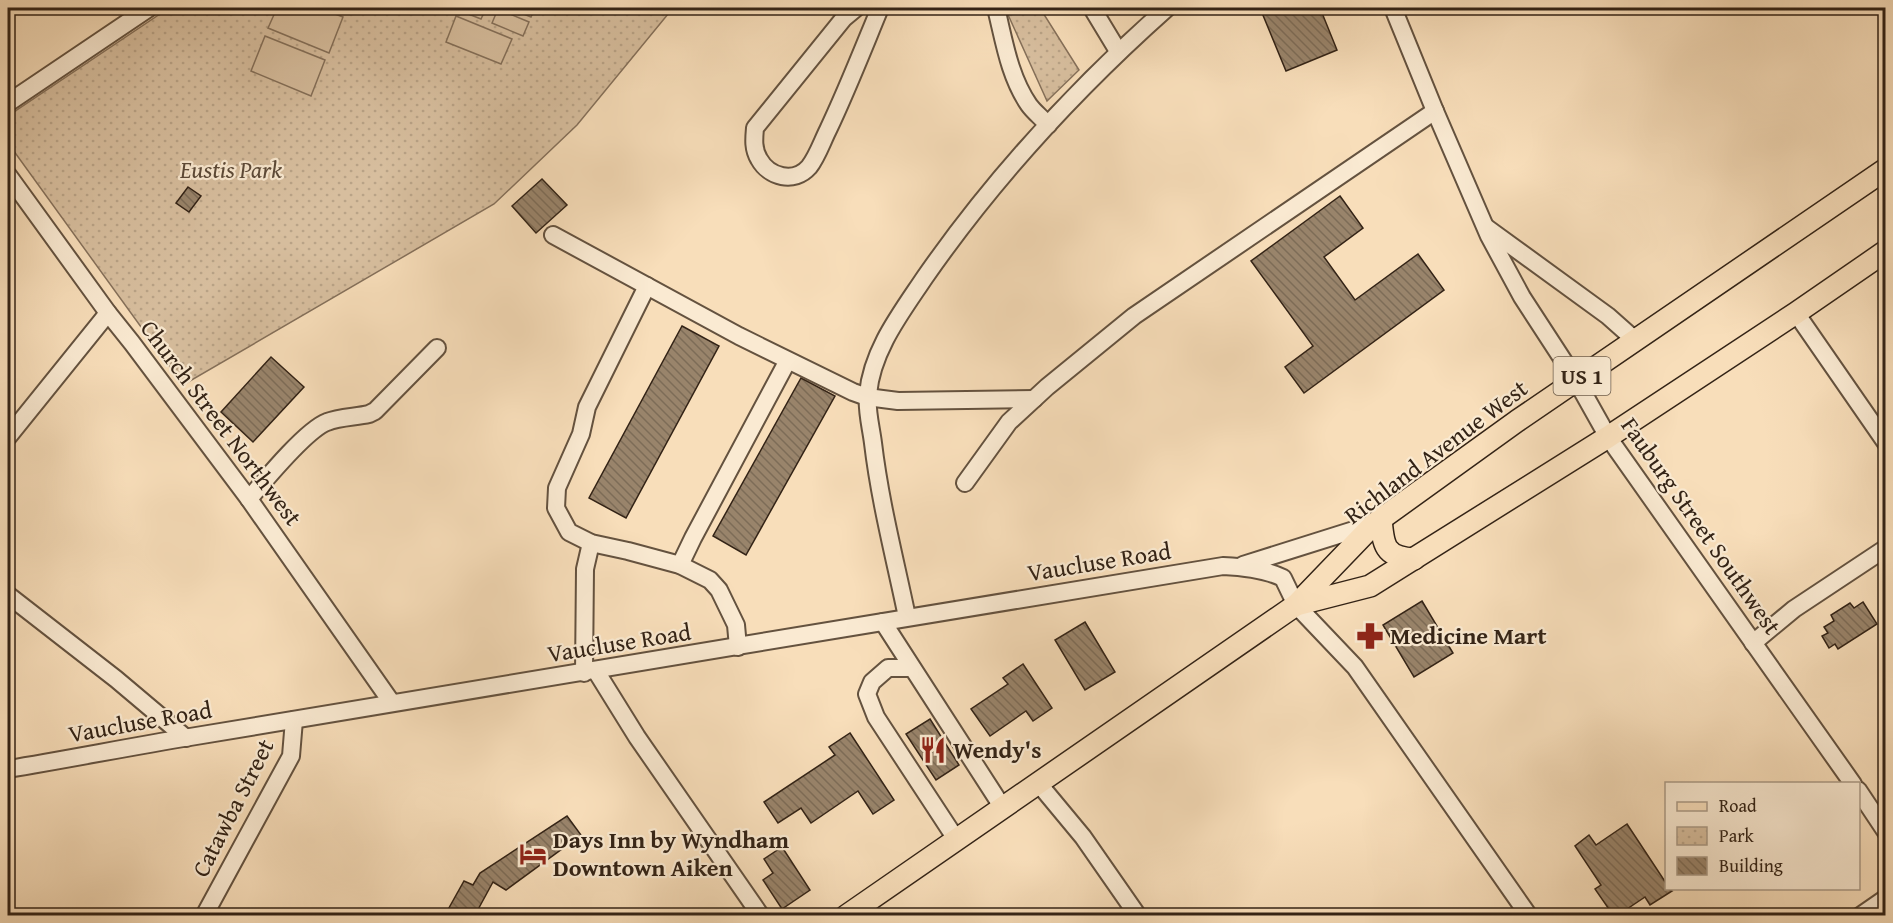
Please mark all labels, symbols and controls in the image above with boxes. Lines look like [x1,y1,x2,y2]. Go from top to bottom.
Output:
park label: Eustis Park [179,152,282,187]
street label: Church Street Northwest [132,312,311,533]
road number: US 1 [1554,357,1610,395]
street label: Richland Avenue West [1337,371,1535,532]
street label: Fauburg Street Southwest [1613,410,1790,642]
street label: Vaucluse Road [1025,533,1173,590]
street label: Vaucluse Road [545,614,693,671]
place label: Medicine Mart [1390,618,1546,653]
pharmacy icon: Medicine Mart [1355,621,1385,651]
street label: Vaucluse Road [66,692,214,751]
street label: Catawba Street [183,732,283,883]
place label: Wendy's [953,732,1042,767]
restaurant icon: Wendy's [918,735,948,765]
legend [1665,782,1860,890]
text: Road [1719,792,1757,819]
place label: Days Inn by Wyndham Downtown Aiken [553,822,789,885]
text: Park [1719,822,1755,849]
hotel icon: Days Inn by Wyndham Downtown Aiken [518,839,548,869]
text: Building [1719,852,1783,879]

